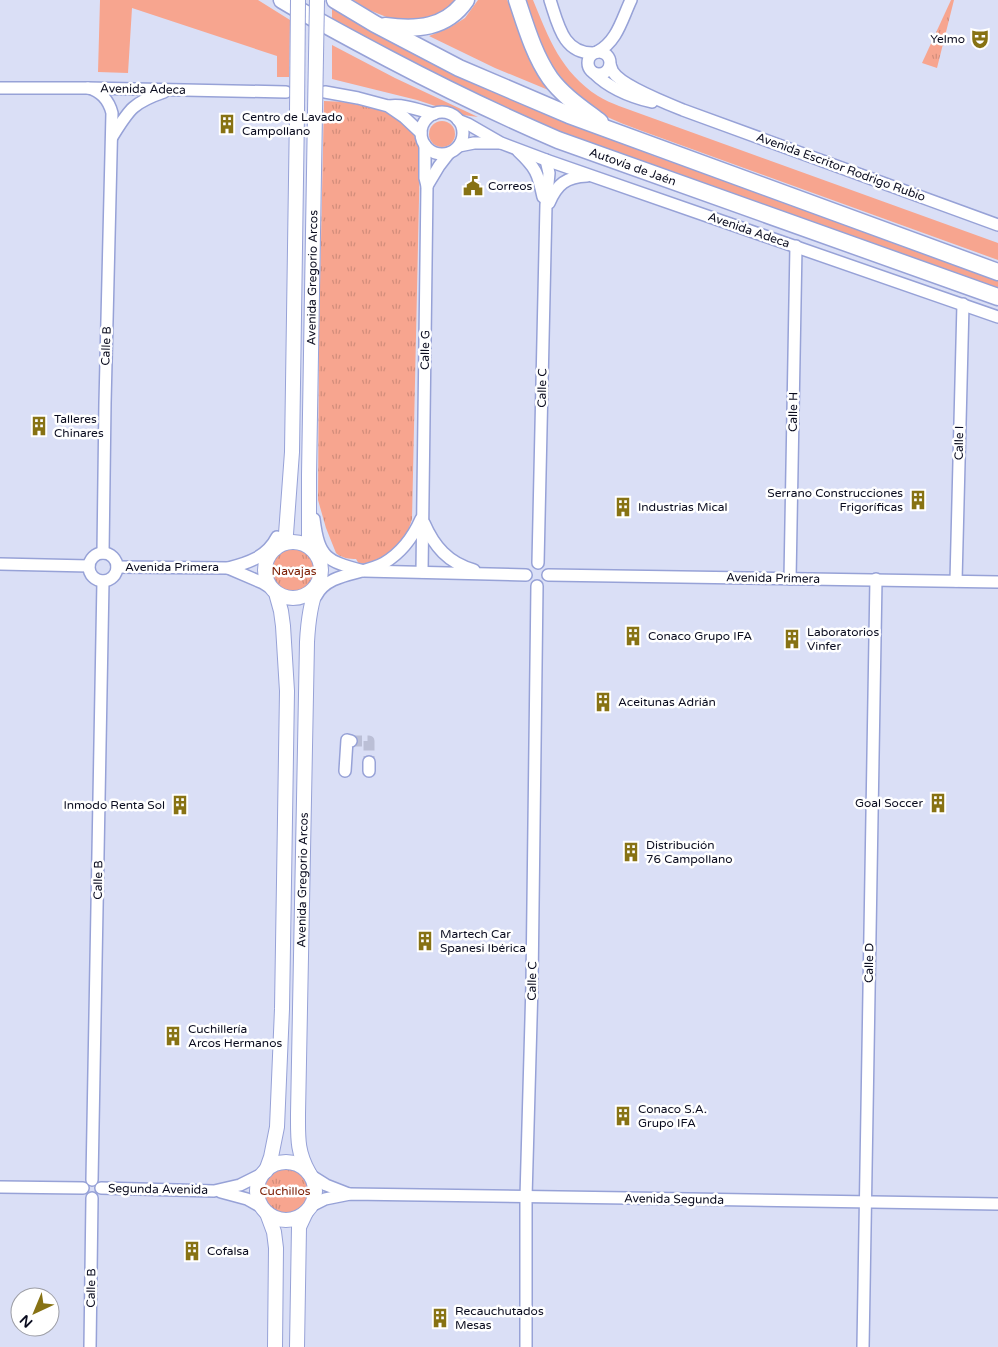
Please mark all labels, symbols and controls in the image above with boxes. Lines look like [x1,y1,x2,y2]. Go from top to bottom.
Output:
theatre icon: Yelmo [969,28,991,50]
place label: Yelmo [930,32,965,46]
street label: Avenida Adeca [100,81,186,97]
place label: Centro de Lavado Campollano [242,110,342,138]
building icon: Centro de Lavado Campollano [216,113,238,135]
street label: Avenida Escritor Rodrigo Rubio [755,130,927,204]
street label: Autovía de Jaén [588,145,678,189]
public building icon: Correos [462,175,484,197]
place label: Correos [488,179,533,193]
street label: Avenida Adeca [706,209,792,251]
street label: Avenida Gregorio Arcos [304,210,320,345]
street label: Calle B [98,326,114,366]
street label: Calle G [418,330,432,370]
street label: Calle C [535,368,549,408]
street label: Calle H [786,392,800,432]
place label: Talleres Chinares [54,412,104,440]
building icon: Talleres Chinares [28,415,50,437]
street label: Calle I [952,426,966,460]
place label: Serrano Construcciones Frigoríficas [767,486,903,514]
building icon: Serrano Construcciones Frigoríficas [907,489,929,511]
building icon: Industrias Mical [612,496,634,518]
place label: Industrias Mical [638,500,728,514]
street label: Avenida Primera [125,560,219,574]
park label: Navajas [272,564,317,578]
street label: Avenida Primera [726,570,820,586]
building icon: Conaco Grupo IFA [622,625,644,647]
place label: Laboratorios Vinfer [807,625,879,653]
building icon: Laboratorios Vinfer [781,628,803,650]
place label: Conaco Grupo IFA [648,629,752,643]
building icon: Aceitunas Adrián [592,691,614,713]
place label: Aceitunas Adrián [618,695,716,709]
building icon: Goal Soccer [927,792,949,814]
building icon: Inmodo Renta Sol [169,794,191,816]
place label: Goal Soccer [855,796,923,810]
place label: Inmodo Renta Sol [63,798,165,812]
street label: Avenida Gregorio Arcos [294,812,311,948]
place label: Distribución 76 Campollano [646,838,733,866]
building icon: Distribución 76 Campollano [620,841,642,863]
street label: Calle B [91,860,105,900]
place label: Martech Car Spanesi Ibérica [440,927,526,955]
building icon: Martech Car Spanesi Ibérica [414,930,436,952]
street label: Calle D [862,943,876,983]
street label: Calle C [525,961,539,1001]
place label: Cuchillería Arcos Hermanos [188,1022,282,1050]
building icon: Cuchillería Arcos Hermanos [162,1025,184,1047]
place label: Conaco S.A. Grupo IFA [638,1102,707,1130]
building icon: Conaco S.A. Grupo IFA [612,1105,634,1127]
street label: Segunda Avenida [108,1181,208,1197]
park label: Cuchillos [259,1184,311,1198]
street label: Avenida Segunda [624,1191,724,1207]
building icon: Cofalsa [181,1240,203,1262]
place label: Cofalsa [207,1244,249,1258]
street label: Calle B [84,1268,98,1308]
north arrow [10,1287,60,1337]
place label: Recauchutados Mesas [455,1304,544,1332]
building icon: Recauchutados Mesas [429,1307,451,1329]
text: N [16,1311,36,1331]

